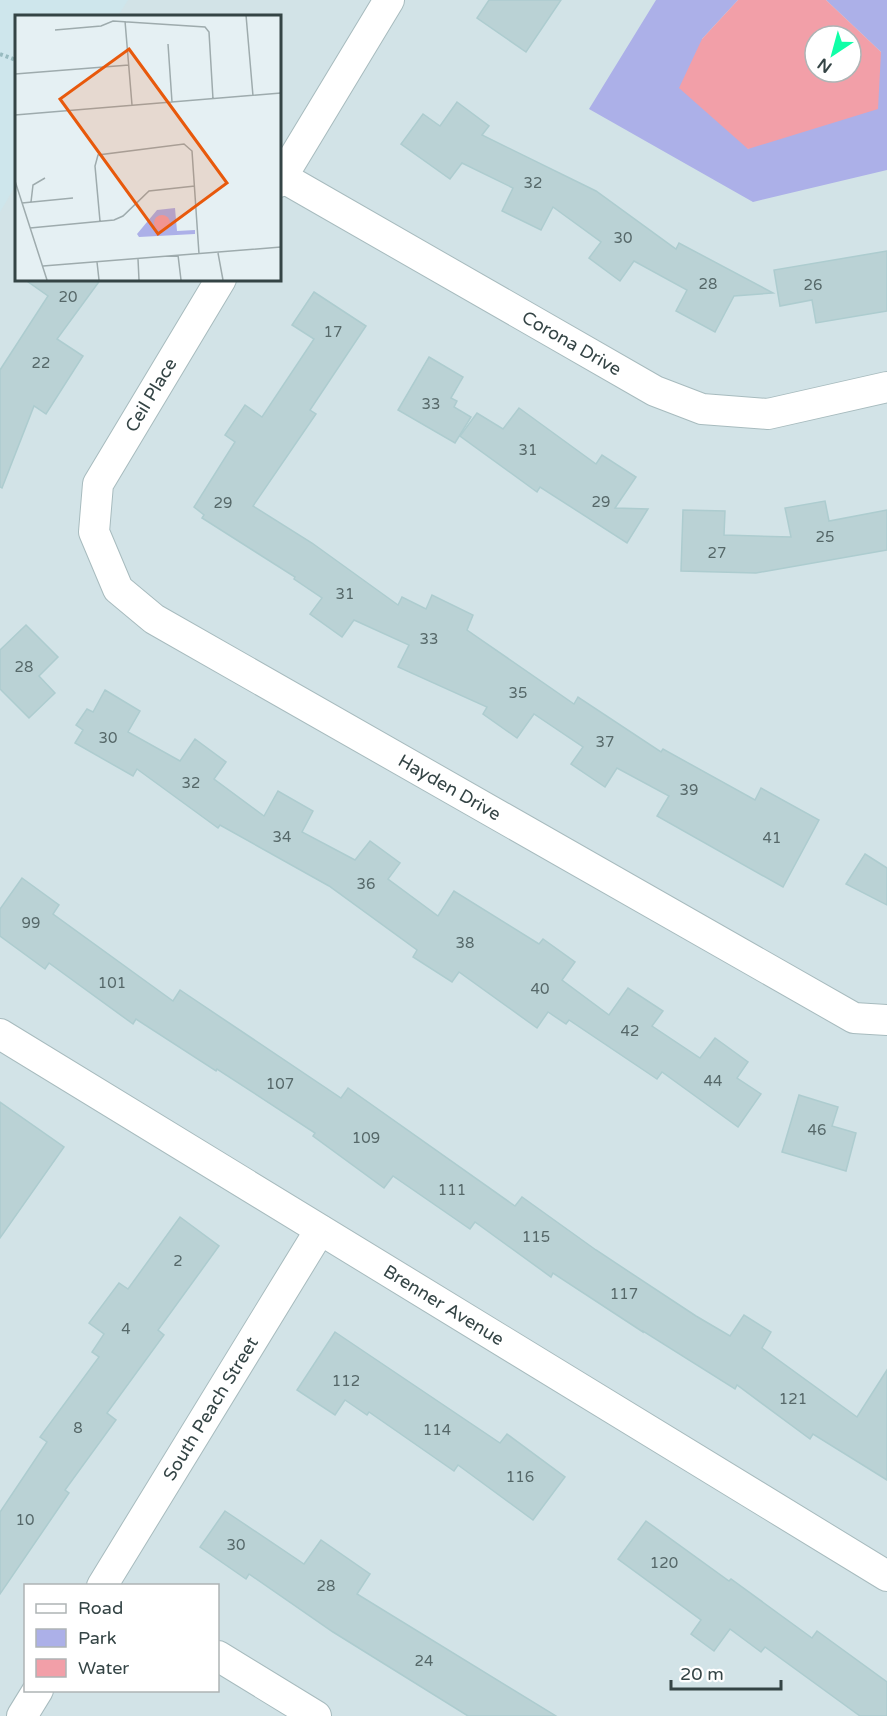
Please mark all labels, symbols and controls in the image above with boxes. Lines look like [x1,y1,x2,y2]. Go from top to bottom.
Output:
inset map [15,15,280,280]
north arrow [803,24,863,84]
text: N [814,53,836,77]
house number: 32 [524,174,542,192]
house number: 30 [614,229,632,247]
house number: 28 [699,275,717,293]
house number: 26 [804,276,822,294]
house number: 20 [59,288,77,306]
street label: Corona Drive [518,306,625,380]
house number: 17 [324,323,342,341]
house number: 22 [32,354,50,372]
street label: Ceil Place [120,354,182,436]
house number: 33 [422,395,440,413]
house number: 31 [519,441,537,459]
house number: 29 [592,493,610,511]
house number: 29 [214,494,232,512]
house number: 25 [816,528,834,546]
house number: 27 [708,544,726,562]
house number: 31 [336,585,354,603]
house number: 33 [420,630,438,648]
house number: 28 [15,658,33,676]
house number: 35 [509,684,527,702]
house number: 30 [99,729,117,747]
house number: 37 [596,733,614,751]
street label: Hayden Drive [394,749,505,825]
house number: 32 [182,774,200,792]
house number: 39 [680,781,698,799]
house number: 34 [273,828,291,846]
house number: 41 [763,829,781,847]
house number: 36 [357,875,375,893]
house number: 99 [22,914,40,932]
house number: 38 [456,934,474,952]
house number: 101 [98,974,126,992]
house number: 40 [531,980,549,998]
house number: 42 [621,1022,639,1040]
house number: 44 [704,1072,722,1090]
house number: 107 [266,1075,294,1093]
house number: 46 [808,1121,826,1139]
house number: 109 [352,1129,380,1147]
house number: 111 [438,1181,466,1199]
house number: 115 [522,1228,550,1246]
house number: 2 [173,1252,183,1270]
street label: Brenner Avenue [379,1260,508,1350]
house number: 117 [610,1285,638,1303]
house number: 4 [121,1320,131,1338]
street label: South Peach Street [158,1333,263,1485]
house number: 112 [332,1372,360,1390]
house number: 121 [779,1390,807,1408]
house number: 8 [73,1419,83,1437]
house number: 114 [423,1421,451,1439]
house number: 116 [506,1468,534,1486]
house number: 10 [16,1511,34,1529]
house number: 30 [227,1536,245,1554]
house number: 120 [650,1554,678,1572]
house number: 28 [317,1577,335,1595]
legend [24,1584,219,1692]
text: Road [78,1597,123,1619]
text: Park [78,1627,117,1649]
house number: 24 [415,1652,433,1670]
scale bar [671,1653,780,1691]
text: Water [78,1657,129,1679]
text: 20 m [680,1663,724,1685]

